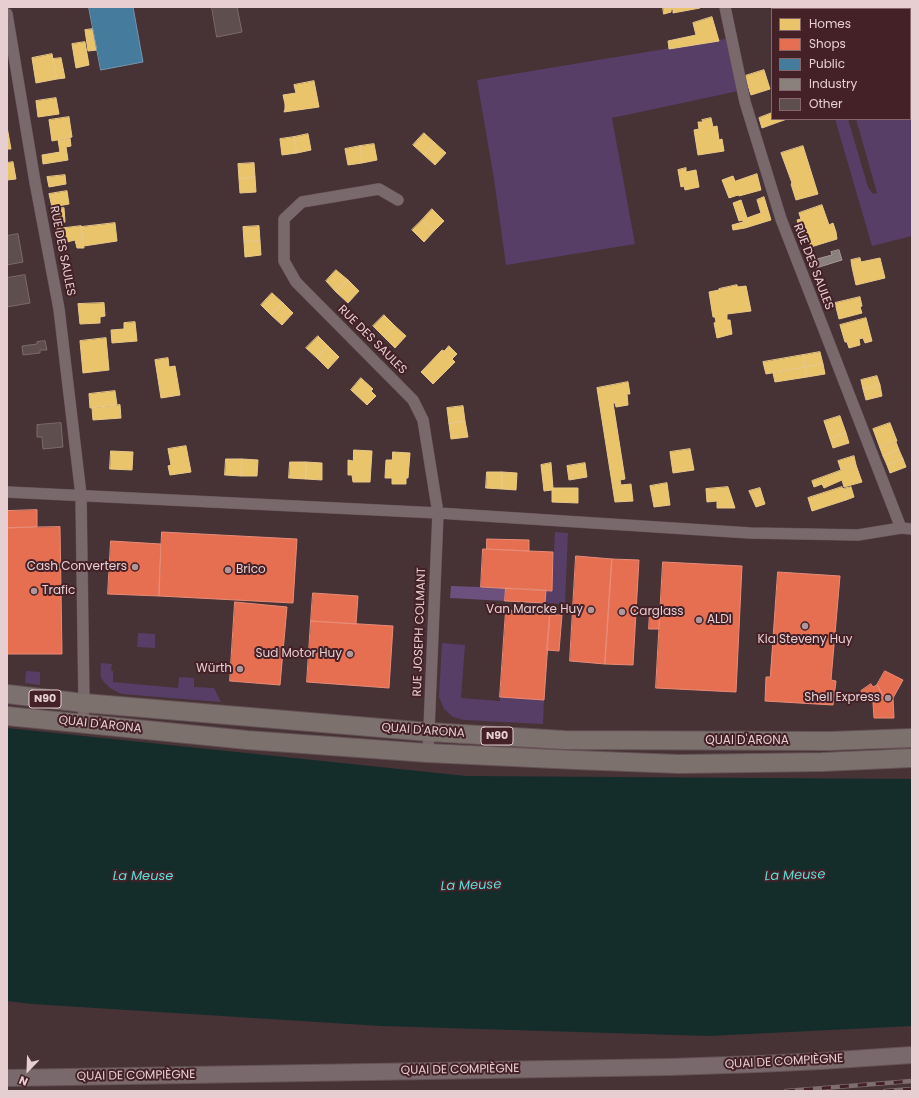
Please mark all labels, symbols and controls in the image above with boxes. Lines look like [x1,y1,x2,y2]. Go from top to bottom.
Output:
legend [771,8,911,120]
text: Homes [809,15,851,32]
text: Shops [809,35,846,52]
text: Public [809,55,845,72]
text: Industry [809,75,857,92]
text: Other [809,95,842,112]
street label: RUE DES SAULES [46,205,78,297]
street label: RUE DES SAULES [790,222,836,312]
street label: RUE DES SAULES [335,303,409,377]
place label: Cash Converters [27,560,127,574]
marker: Cash Converters [130,562,140,572]
place label: Brico [236,563,266,577]
marker: Brico [223,565,233,575]
street label: RUE JOSEPH COLMANT [411,567,429,697]
place label: Trafic [42,584,75,598]
marker: Trafic [29,586,39,596]
place label: Van Marcke Huy [486,603,583,617]
marker: Van Marcke Huy [586,605,596,615]
place label: Carglass [630,605,684,619]
marker: Carglass [617,607,627,617]
place label: ALDI [707,613,732,627]
marker: ALDI [694,615,704,625]
marker: Kia Steveny Huy [800,621,810,631]
place label: Kia Steveny Huy [758,633,852,647]
place label: Sud Motor Huy [255,647,342,661]
marker: Sud Motor Huy [345,649,355,659]
place label: Würth [196,662,232,676]
marker: Würth [235,664,245,674]
road number: N90 [29,690,61,708]
place label: Shell Express [804,691,880,705]
marker: Shell Express [883,693,893,703]
street label: QUAI D'ARONA [58,713,142,737]
street label: QUAI D'ARONA [381,721,465,741]
road number: N90 [481,727,513,745]
street label: QUAI D'ARONA [705,734,789,748]
water label: La Meuse [764,867,826,885]
water label: La Meuse [113,869,173,885]
water label: La Meuse [440,877,502,895]
north arrow [8,1050,48,1090]
street label: QUAI DE COMPIÈGNE [724,1052,844,1072]
street label: QUAI DE COMPIÈGNE [401,1062,519,1078]
street label: QUAI DE COMPIÈGNE [77,1068,195,1084]
text: N [16,1072,30,1090]

